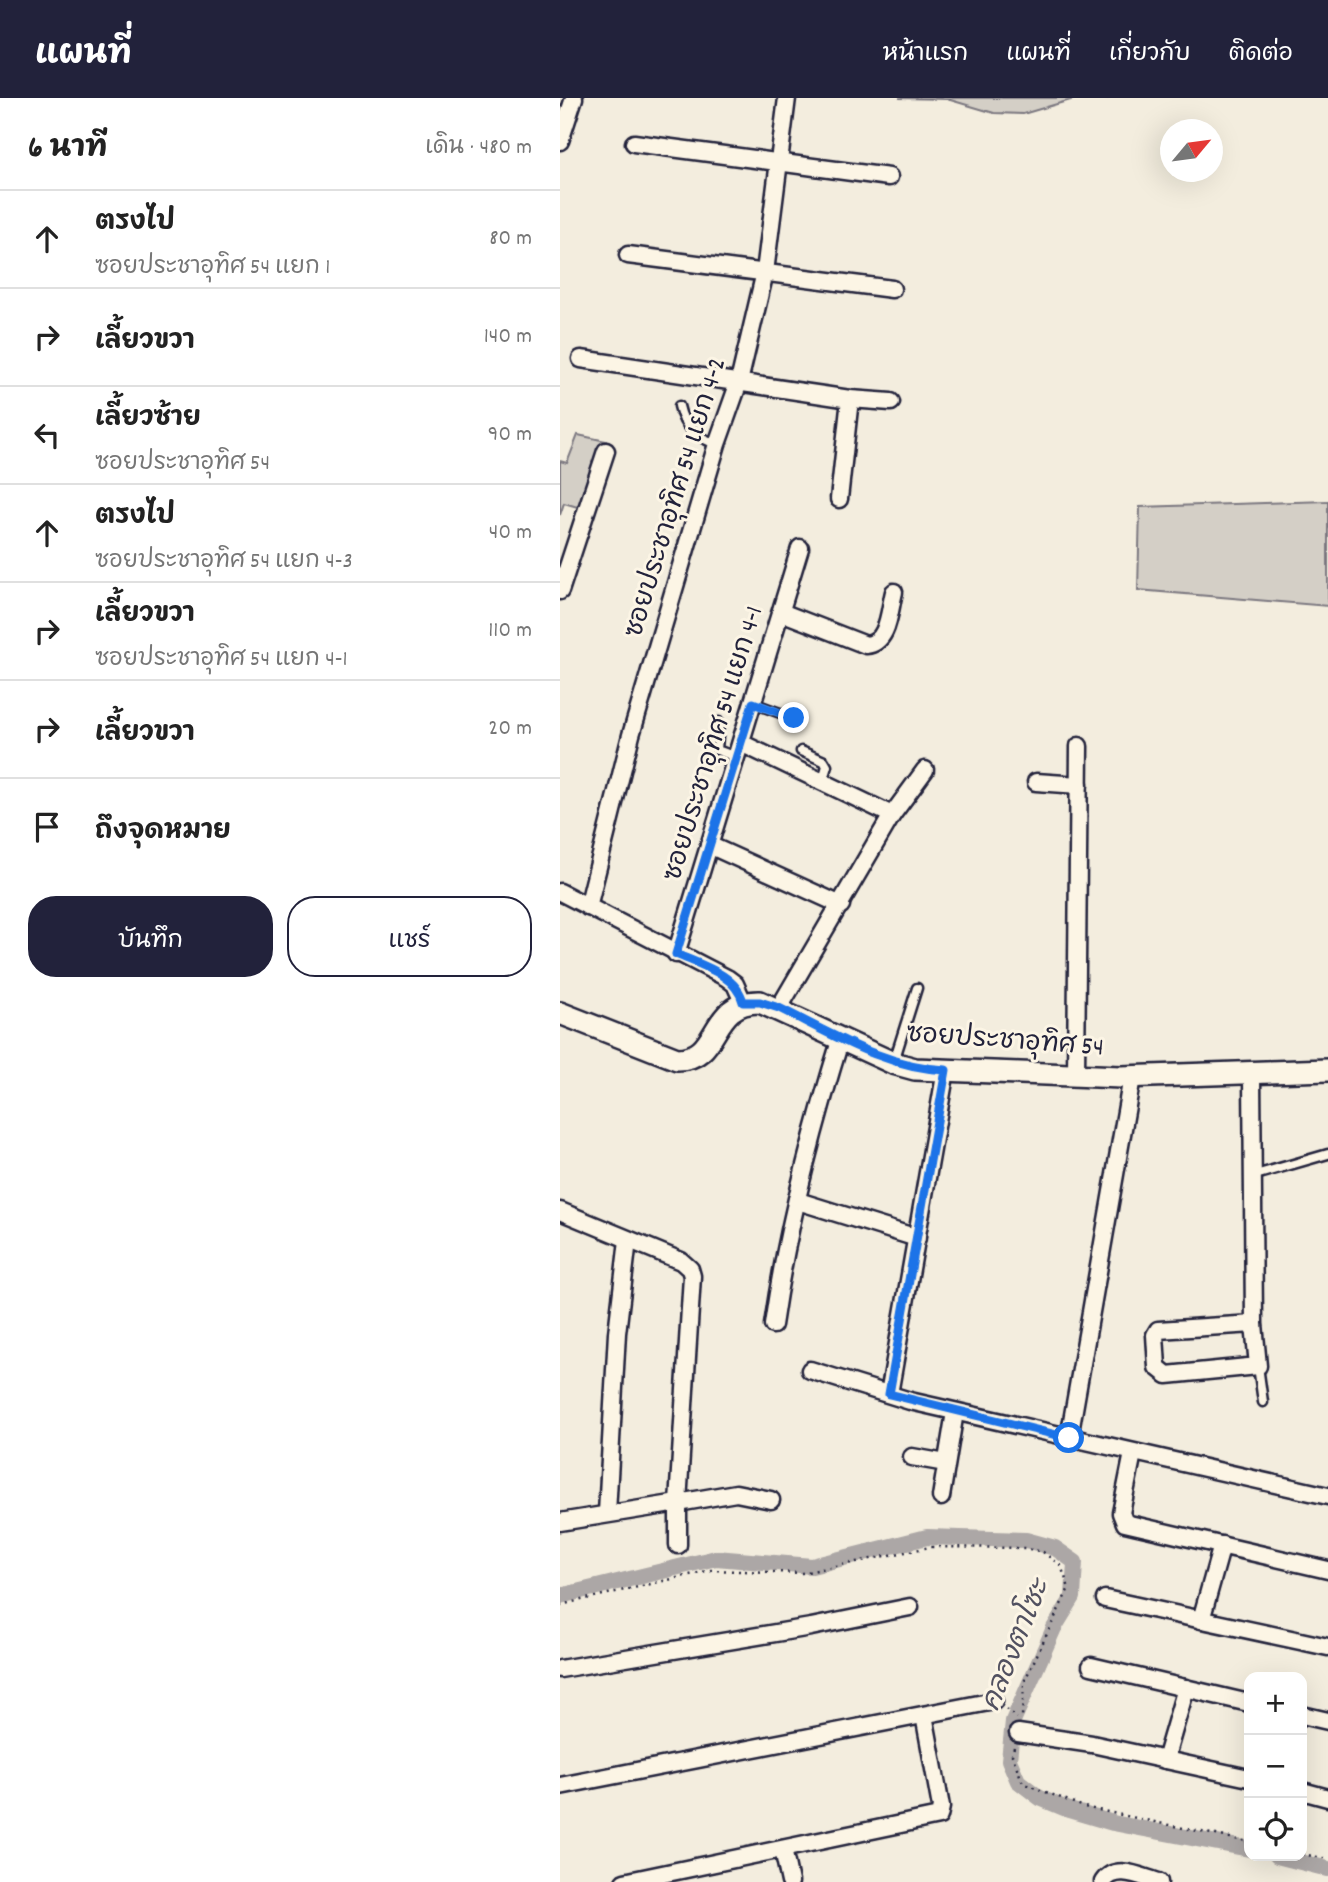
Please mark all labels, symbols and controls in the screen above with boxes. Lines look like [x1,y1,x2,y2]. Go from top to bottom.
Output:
text: แผนที่ [35,33,132,80]
text: หน้าแรก [883,38,968,72]
text: แผนที่ [1006,38,1071,72]
text: เกี่ยวกับ [1109,38,1191,72]
text: ติดต่อ [1229,38,1293,72]
north arrow [1160,119,1223,182]
text: 6 นาที [28,129,107,172]
text: เดิน · 480 m [425,132,532,165]
text: ตรงไป [95,205,175,242]
icon: ahead [28,220,66,258]
text: 80 m [489,223,532,256]
text: ซอยประชาอุทิศ 54 แยก 1 [95,252,330,285]
icon: right [28,318,66,356]
text: 140 m [484,321,532,354]
text: เลี้ยวขวา [95,324,195,361]
street label: ซอยประชาอุทิศ 54 แยก 4-2 [617,353,737,643]
text: เลี้ยวซ้าย [95,401,201,438]
icon: left [28,416,66,454]
text: 90 m [488,419,532,452]
text: ซอยประชาอุทิศ 54 [95,448,270,481]
text: ตรงไป [95,499,175,536]
icon: ahead [28,514,66,552]
text: 40 m [489,517,532,550]
text: ซอยประชาอุทิศ 54 แยก 4-3 [95,546,353,579]
text: เลี้ยวขวา [95,597,195,634]
street label: ซอยประชาอุทิศ 54 แยก 4-1 [656,602,774,886]
icon: right [28,612,66,650]
text: 110 m [488,615,532,648]
text: ซอยประชาอุทิศ 54 แยก 4-1 [95,644,348,677]
route end [778,702,809,733]
icon: right [28,710,66,748]
text: 20 m [488,713,532,746]
text: เลี้ยวขวา [95,716,195,753]
icon: arrive [28,808,66,846]
text: ถึงจุดหมาย [95,814,231,851]
button: บันทึก [28,896,273,977]
button: แชร์ [287,896,532,977]
street label: ซอยประชาอุทิศ 54 [905,1017,1105,1067]
route start [1053,1422,1084,1453]
water label: คลองตาโซะ [971,1571,1064,1718]
map controls [1244,1672,1307,1861]
button: + [1244,1672,1307,1735]
button: − [1244,1735,1307,1798]
button: locate [1244,1798,1307,1861]

